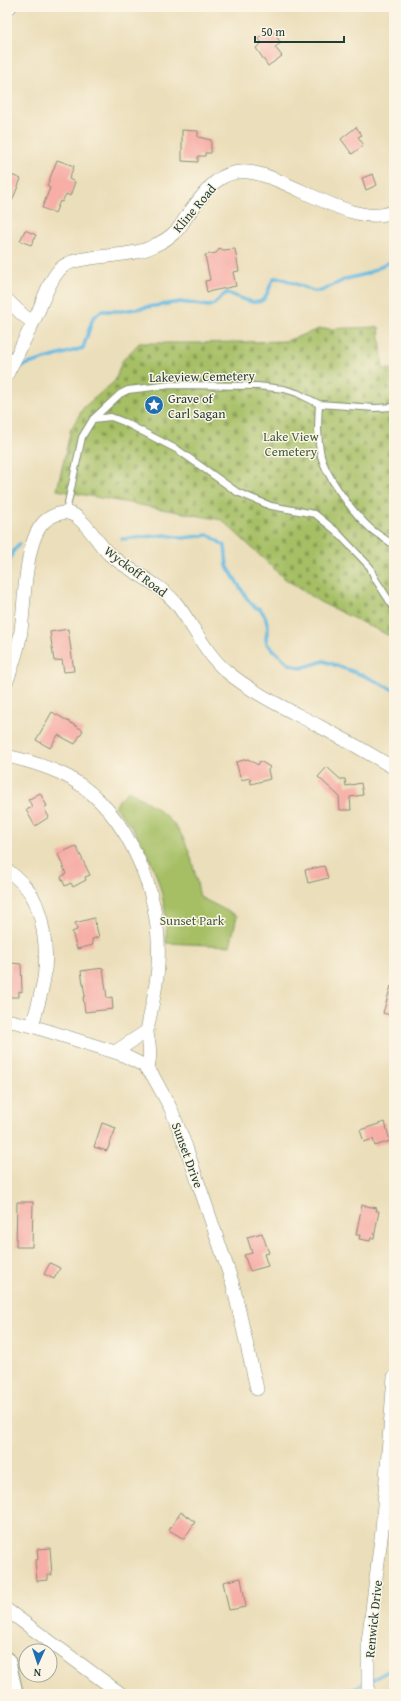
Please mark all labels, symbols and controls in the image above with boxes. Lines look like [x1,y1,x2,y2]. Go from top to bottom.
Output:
scale bar [255,18,344,44]
text: 50 m [261,23,285,40]
street label: Kline Road [168,180,220,237]
street label: Lakeview Cemetery [149,366,256,387]
place label: Grave of Carl Sagan [168,389,226,423]
place icon: Grave of Carl Sagan [143,394,165,416]
park label: Lake View Cemetery [263,427,319,461]
street label: Wyckoff Road [100,541,171,601]
park label: Sunset Park [160,911,225,930]
street label: Sunset Drive [167,1120,208,1191]
street label: Renwick Drive [360,1579,387,1659]
north arrow [18,1643,58,1683]
text: N [33,1665,42,1681]

